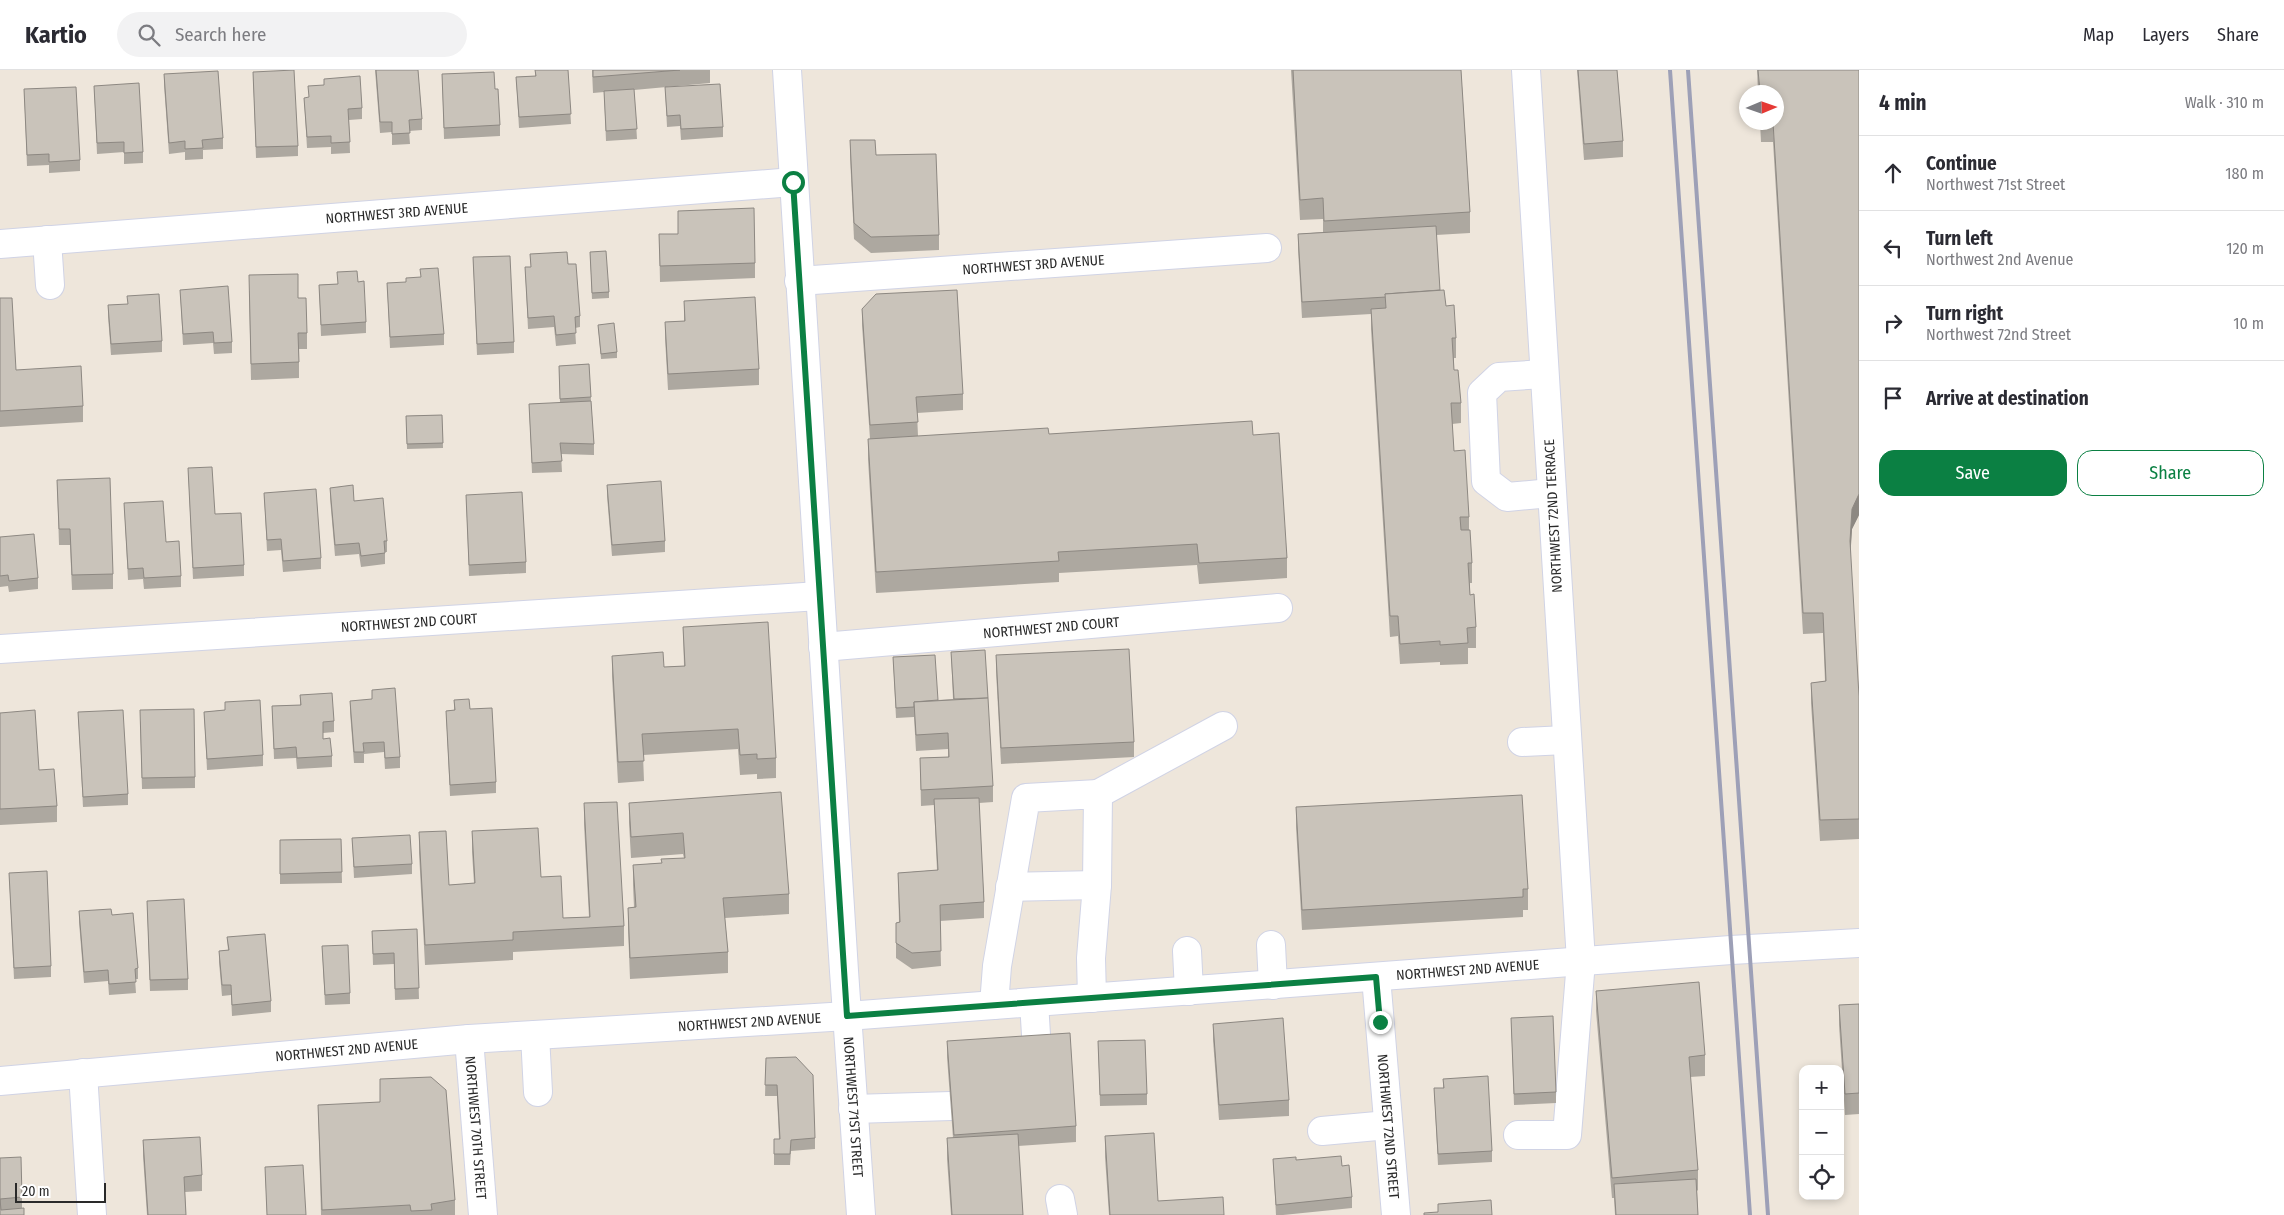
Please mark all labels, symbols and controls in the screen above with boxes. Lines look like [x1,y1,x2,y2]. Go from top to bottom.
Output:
search box [117,12,467,57]
text: Kartio [25,21,87,49]
icon: search [135,21,163,49]
text: Search here [175,23,266,46]
text: Map [2083,24,2114,46]
text: Layers [2142,24,2189,46]
text: Share [2217,24,2259,46]
north arrow [1739,85,1784,130]
text: 4 min [1879,90,1927,116]
text: Walk · 310 m [2185,93,2264,112]
text: Continue [1926,152,1997,175]
icon: ahead [1879,159,1907,187]
text: 180 m [2225,164,2264,183]
route start [782,171,805,194]
text: Northwest 71st Street [1926,175,2065,194]
street label: NORTHWEST 3RD AVENUE [325,199,469,228]
text: Turn left [1926,227,1993,250]
icon: left [1879,234,1907,262]
text: 120 m [2226,239,2264,258]
text: Northwest 2nd Avenue [1926,250,2074,269]
street label: NORTHWEST 3RD AVENUE [962,251,1106,278]
text: Turn right [1926,302,2003,325]
icon: right [1879,309,1907,337]
text: 10 m [2233,314,2264,333]
text: Northwest 72nd Street [1926,325,2071,344]
icon: arrive [1879,384,1907,412]
text: Arrive at destination [1926,387,2089,410]
street label: NORTHWEST 72ND TERRACE [1541,438,1566,593]
button: Save [1879,450,2067,496]
button: Share [2077,450,2264,496]
street label: NORTHWEST 2ND COURT [340,610,479,636]
street label: NORTHWEST 2ND COURT [982,614,1121,642]
street label: NORTHWEST 2ND AVENUE [1396,956,1540,984]
street label: NORTHWEST 2ND AVENUE [678,1010,822,1035]
route end [1369,1011,1392,1034]
street label: NORTHWEST 2ND AVENUE [275,1036,419,1065]
street label: NORTHWEST 71ST STREET [840,1036,866,1178]
street label: NORTHWEST 72ND STREET [1374,1054,1403,1200]
street label: NORTHWEST 70TH STREET [461,1055,490,1201]
map controls [1799,1065,1844,1200]
button: + [1799,1065,1844,1110]
button: − [1799,1110,1844,1155]
button: locate [1799,1155,1844,1200]
scale bar [15,1180,106,1203]
text: 20 m [22,1183,50,1200]

